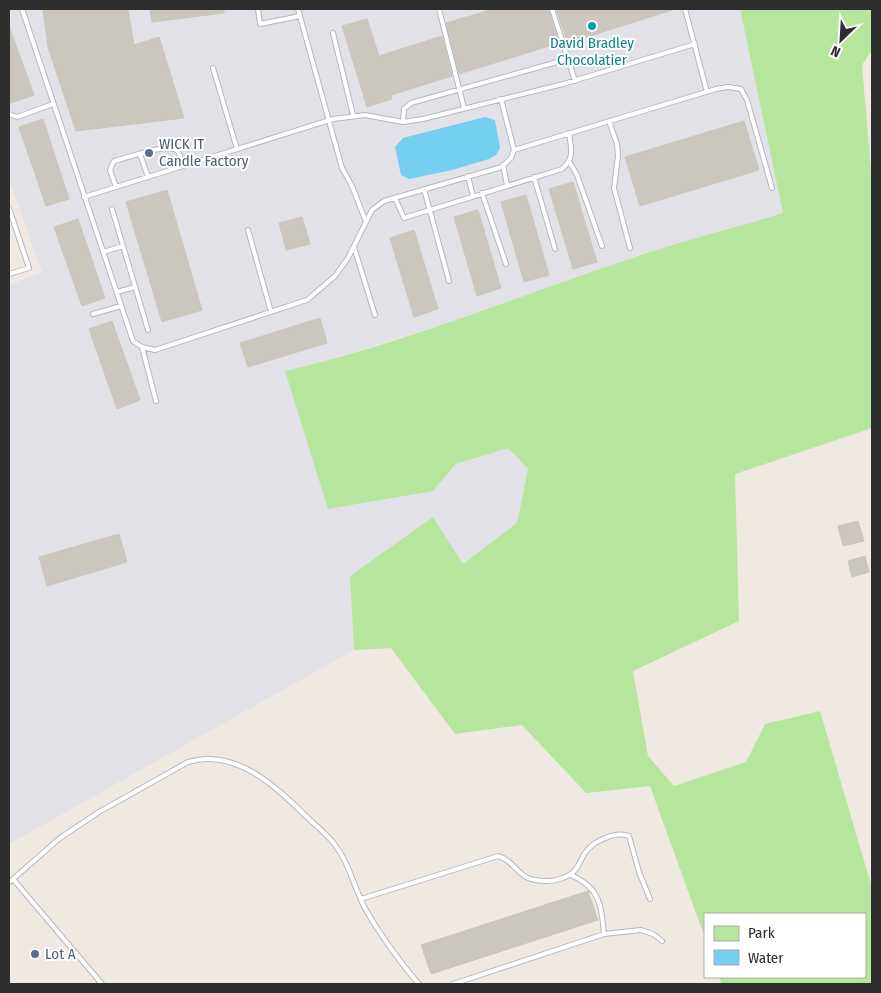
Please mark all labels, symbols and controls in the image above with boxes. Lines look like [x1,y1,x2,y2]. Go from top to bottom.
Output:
north arrow [816,15,866,65]
marker: David Bradley Chocolatier [586,20,598,32]
place label: David Bradley Chocolatier [550,34,634,69]
text: N [828,42,843,61]
place label: WICK IT Candle Factory [159,135,249,170]
marker: WICK IT Candle Factory [143,147,155,159]
legend [704,913,866,978]
text: Park [748,924,775,942]
place label: Lot A [45,945,76,963]
marker: Lot A [29,948,41,960]
text: Water [748,949,784,967]

